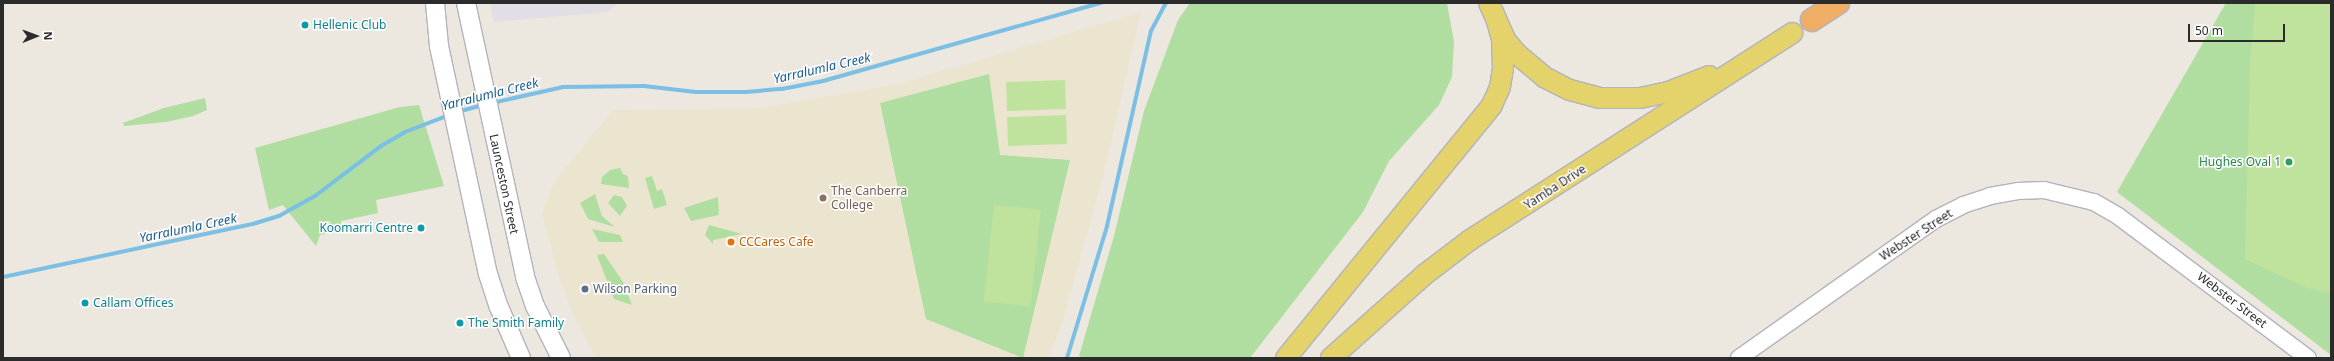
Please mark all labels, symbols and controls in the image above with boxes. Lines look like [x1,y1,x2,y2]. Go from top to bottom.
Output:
north arrow [16,16,56,56]
scale bar [2190,16,2287,42]
place label: Hellenic Club [313,18,386,32]
marker: Hellenic Club [300,20,310,30]
text: 50 m [2195,22,2223,39]
text: N [41,31,56,40]
water label: Yarralumla Creek [772,49,872,87]
water label: Yarralumla Creek [440,74,540,114]
street label: Launceston Street [486,133,522,235]
place label: Hughes Oval 1 [2199,155,2281,169]
marker: Hughes Oval 1 [2284,157,2294,167]
street label: Yamba Drive [1521,162,1589,212]
place label: The Canberra College [831,184,907,212]
marker: The Canberra College [818,193,828,203]
street label: Webster Street [1877,206,1955,264]
water label: Yarralumla Creek [138,210,238,246]
place label: Koomarri Centre [319,221,413,235]
marker: Koomarri Centre [416,223,426,233]
place label: CCCares Cafe [739,235,814,249]
marker: CCCares Cafe [726,237,736,247]
street label: Webster Street [2194,269,2270,331]
place label: Wilson Parking [593,282,677,296]
marker: Wilson Parking [580,284,590,294]
place label: Callam Offices [93,296,174,310]
marker: Callam Offices [80,298,90,308]
place label: The Smith Family [468,316,564,330]
marker: The Smith Family [455,318,465,328]

